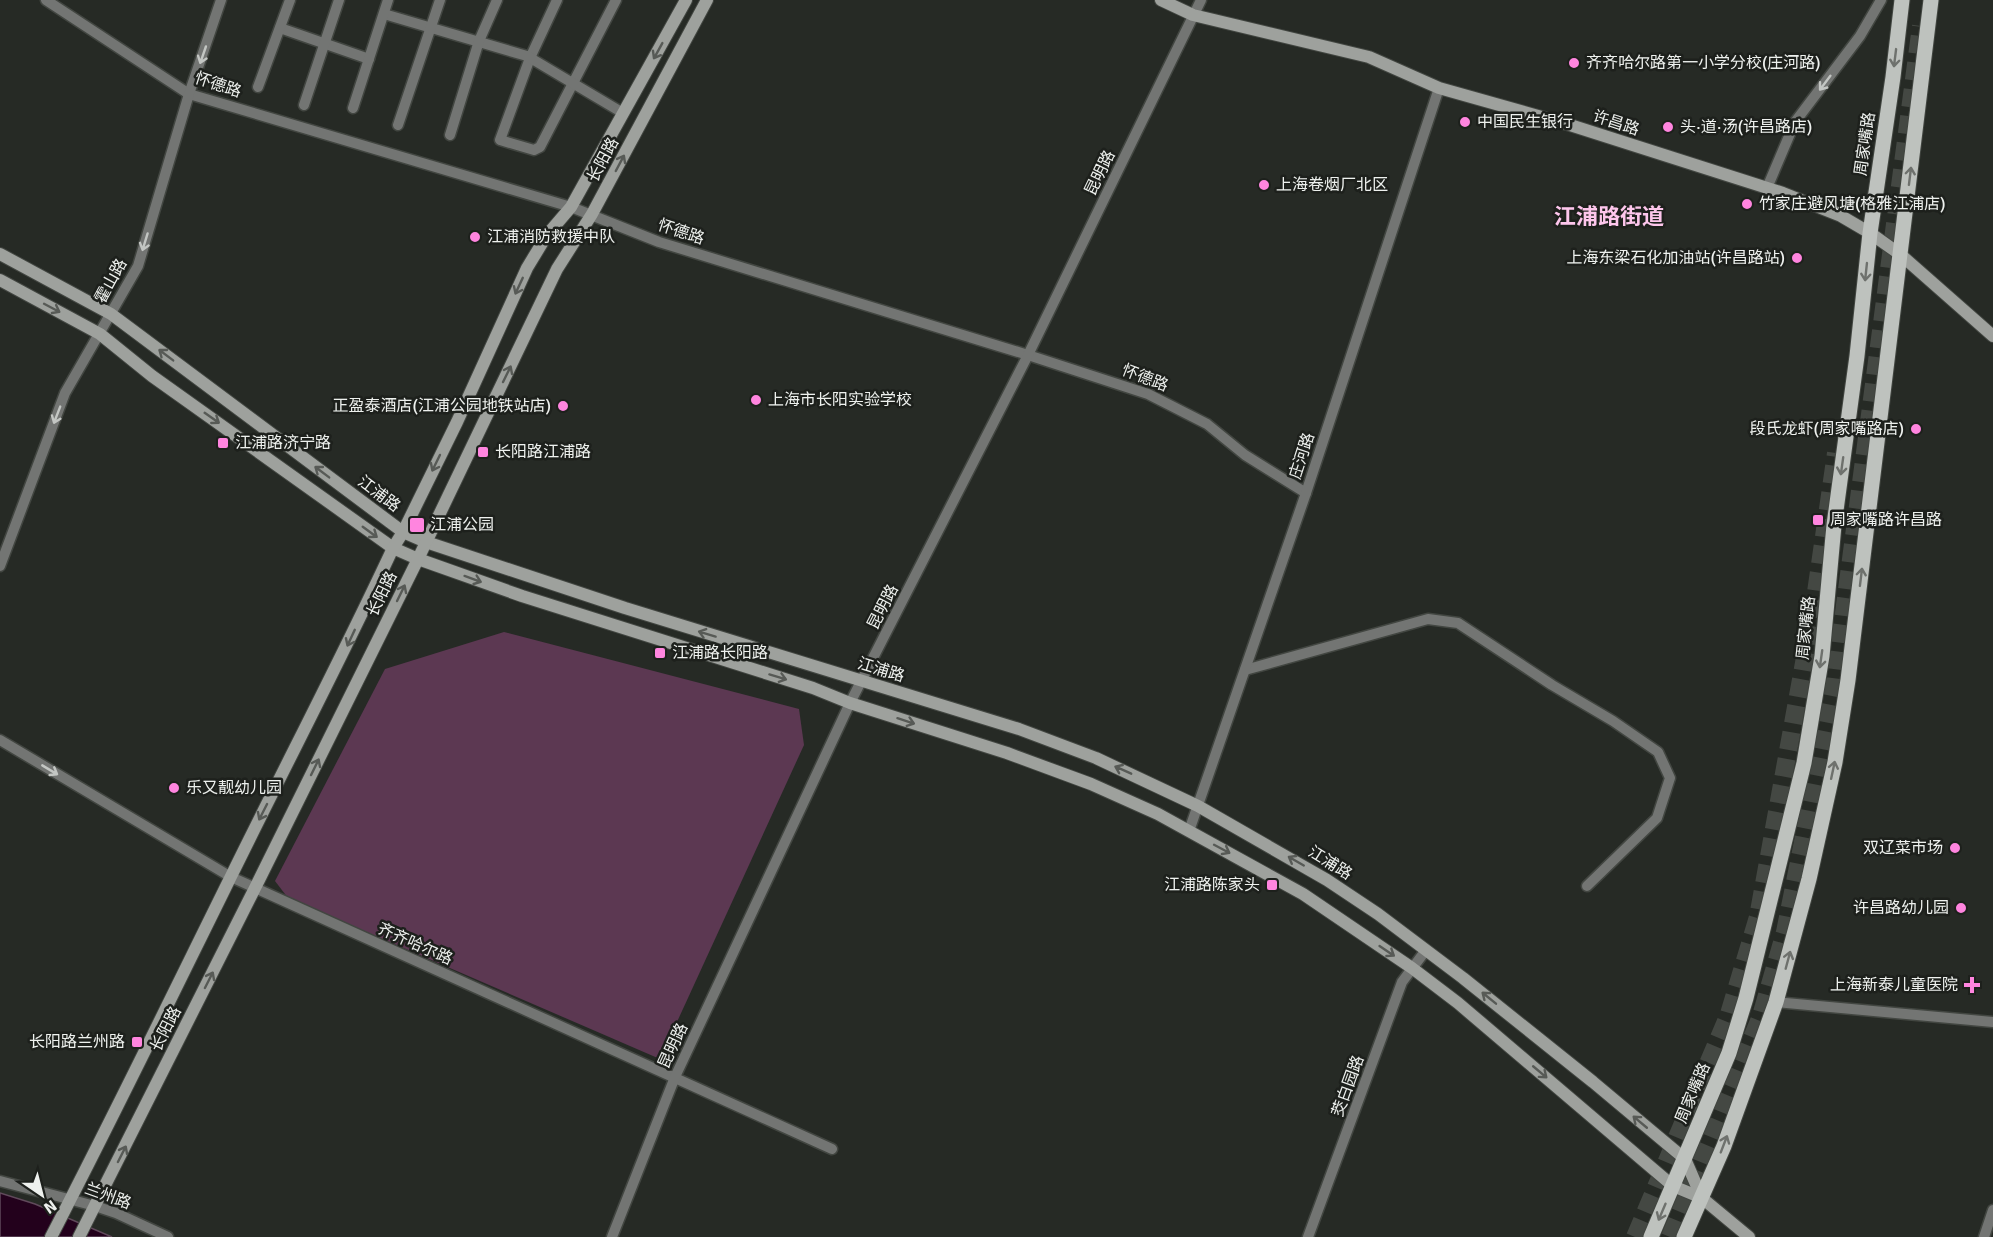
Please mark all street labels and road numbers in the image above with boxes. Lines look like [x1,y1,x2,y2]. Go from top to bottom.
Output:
street label: 怀德路 [192,68,244,102]
street label: 许昌路 [1590,106,1642,140]
street label: 周家嘴路 [1851,111,1879,177]
street label: 长阳路 [583,134,623,186]
street label: 昆明路 [1080,147,1120,199]
street label: 怀德路 [655,215,707,249]
street label: 霍山路 [91,255,131,307]
street label: 怀德路 [1119,360,1171,396]
street label: 庄河路 [1285,430,1319,482]
street label: 江浦路 [354,472,404,516]
street label: 长阳路 [362,568,402,620]
street label: 昆明路 [863,581,903,633]
street label: 周家嘴路 [1793,595,1819,661]
street label: 江浦路 [855,653,907,687]
street label: 江浦路 [1304,842,1356,884]
street label: 齐齐哈尔路 [374,919,456,969]
street label: 长阳路 [146,1003,186,1055]
street label: 昆明路 [654,1020,692,1072]
street label: 茭白园路 [1328,1053,1368,1119]
street label: 周家嘴路 [1671,1060,1715,1126]
street label: 兰州路 [82,1178,134,1214]

